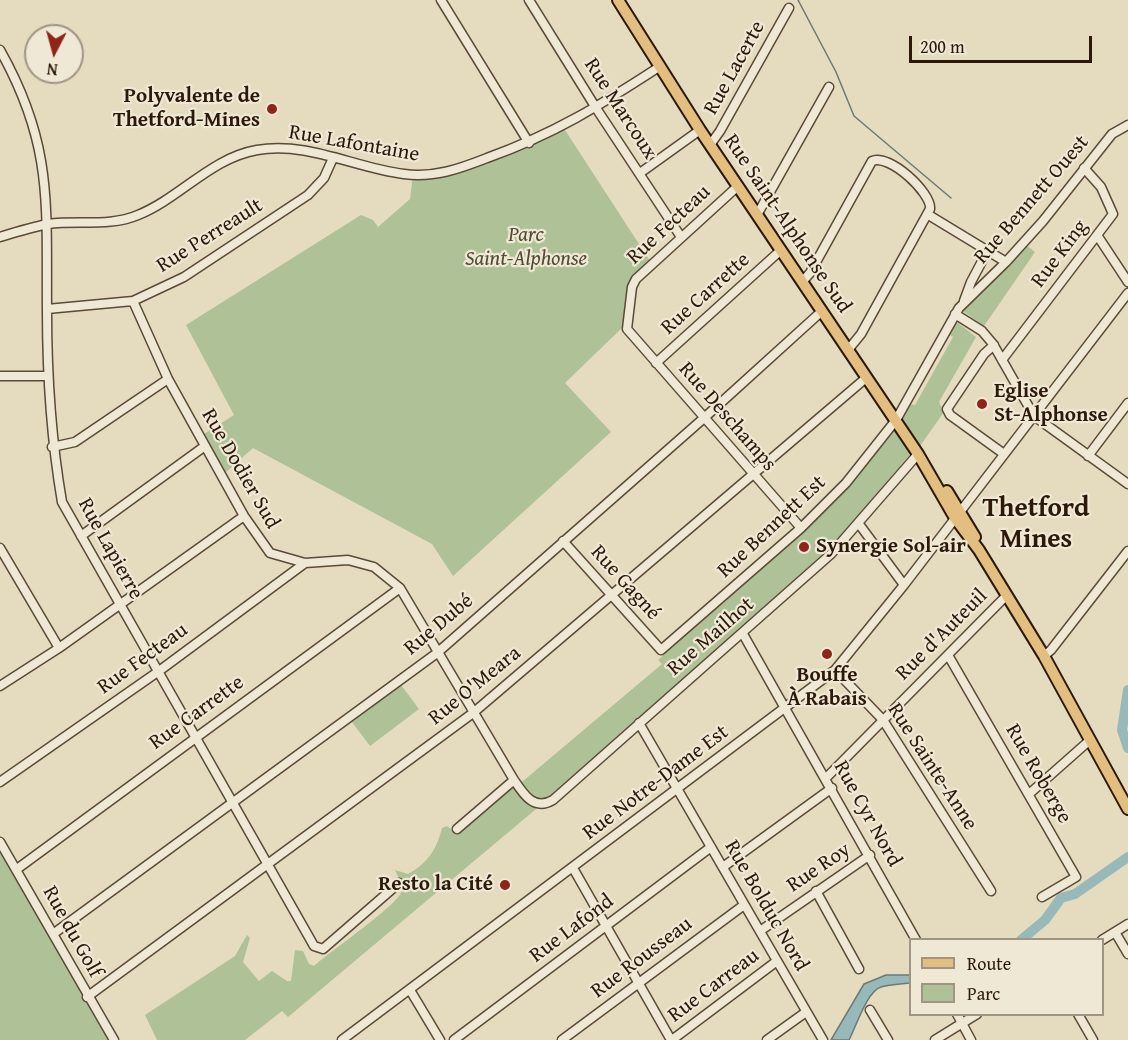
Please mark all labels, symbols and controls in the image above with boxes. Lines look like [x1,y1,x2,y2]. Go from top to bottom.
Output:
street label: Rue Lacerte [699,17,771,119]
north arrow [24,24,84,84]
scale bar [912,24,1095,62]
text: 200 m [920,33,965,60]
street label: Rue Marcoux [578,54,662,164]
text: N [46,57,59,82]
place label: Polyvalente de Thetford-Mines [113,84,260,134]
marker: Polyvalente de Thetford-Mines [265,102,279,116]
street label: Rue Lafontaine [287,120,421,168]
street label: Rue Saint-Alphonse Sud [718,130,856,318]
street label: Rue Bennett Ouest [969,130,1095,270]
street label: Rue Fecteau [622,180,716,270]
street label: Rue Perreault [152,193,268,279]
street label: Rue King [1026,215,1094,293]
park label: Parc Saint-Alphonse [465,223,587,273]
street label: Rue Carrette [656,248,756,340]
street label: Rue Deschamps [673,357,781,477]
place label: Eglise St-Alphonse [994,379,1108,429]
marker: Eglise St-Alphonse [975,397,989,411]
street label: Rue Dodier Sud [195,404,285,534]
street label: Rue Bennett Est [713,470,831,584]
district label: Thetford Mines [983,493,1089,556]
street label: Rue Lapierre [72,494,148,604]
place label: Synergie Sol-air [816,534,966,560]
street label: Rue Gagné [585,540,665,626]
marker: Synergie Sol-air [797,540,811,554]
street label: Rue d'Auteuil [891,584,993,686]
street label: Rue Dubé [399,589,479,661]
street label: Rue Mailhot [662,592,760,682]
street label: Rue Fecteau [93,618,193,700]
street label: Rue O'Meara [424,641,526,731]
marker: Bouffe À Rabais [820,647,834,661]
place label: Bouffe À Rabais [787,663,867,713]
street label: Rue Carrette [145,670,249,756]
street label: Rue Sainte-Anne [882,699,982,835]
street label: Rue Notre-Dame Est [578,720,734,846]
street label: Rue Roberge [999,720,1077,828]
street label: Rue Cyr Nord [828,757,906,871]
street label: Rue Bolduc Nord [718,836,814,976]
street label: Rue Roy [782,838,856,898]
place label: Resto la Cité [378,872,493,898]
marker: Resto la Cité [498,878,512,892]
street label: Rue du Golf [37,882,107,982]
street label: Rue Lafond [525,889,619,969]
street label: Rue Rousseau [587,912,697,1004]
legend [909,938,1104,1016]
street label: Rue Carreau [664,944,764,1028]
text: Route [967,950,1011,977]
text: Parc [967,980,1000,1007]

